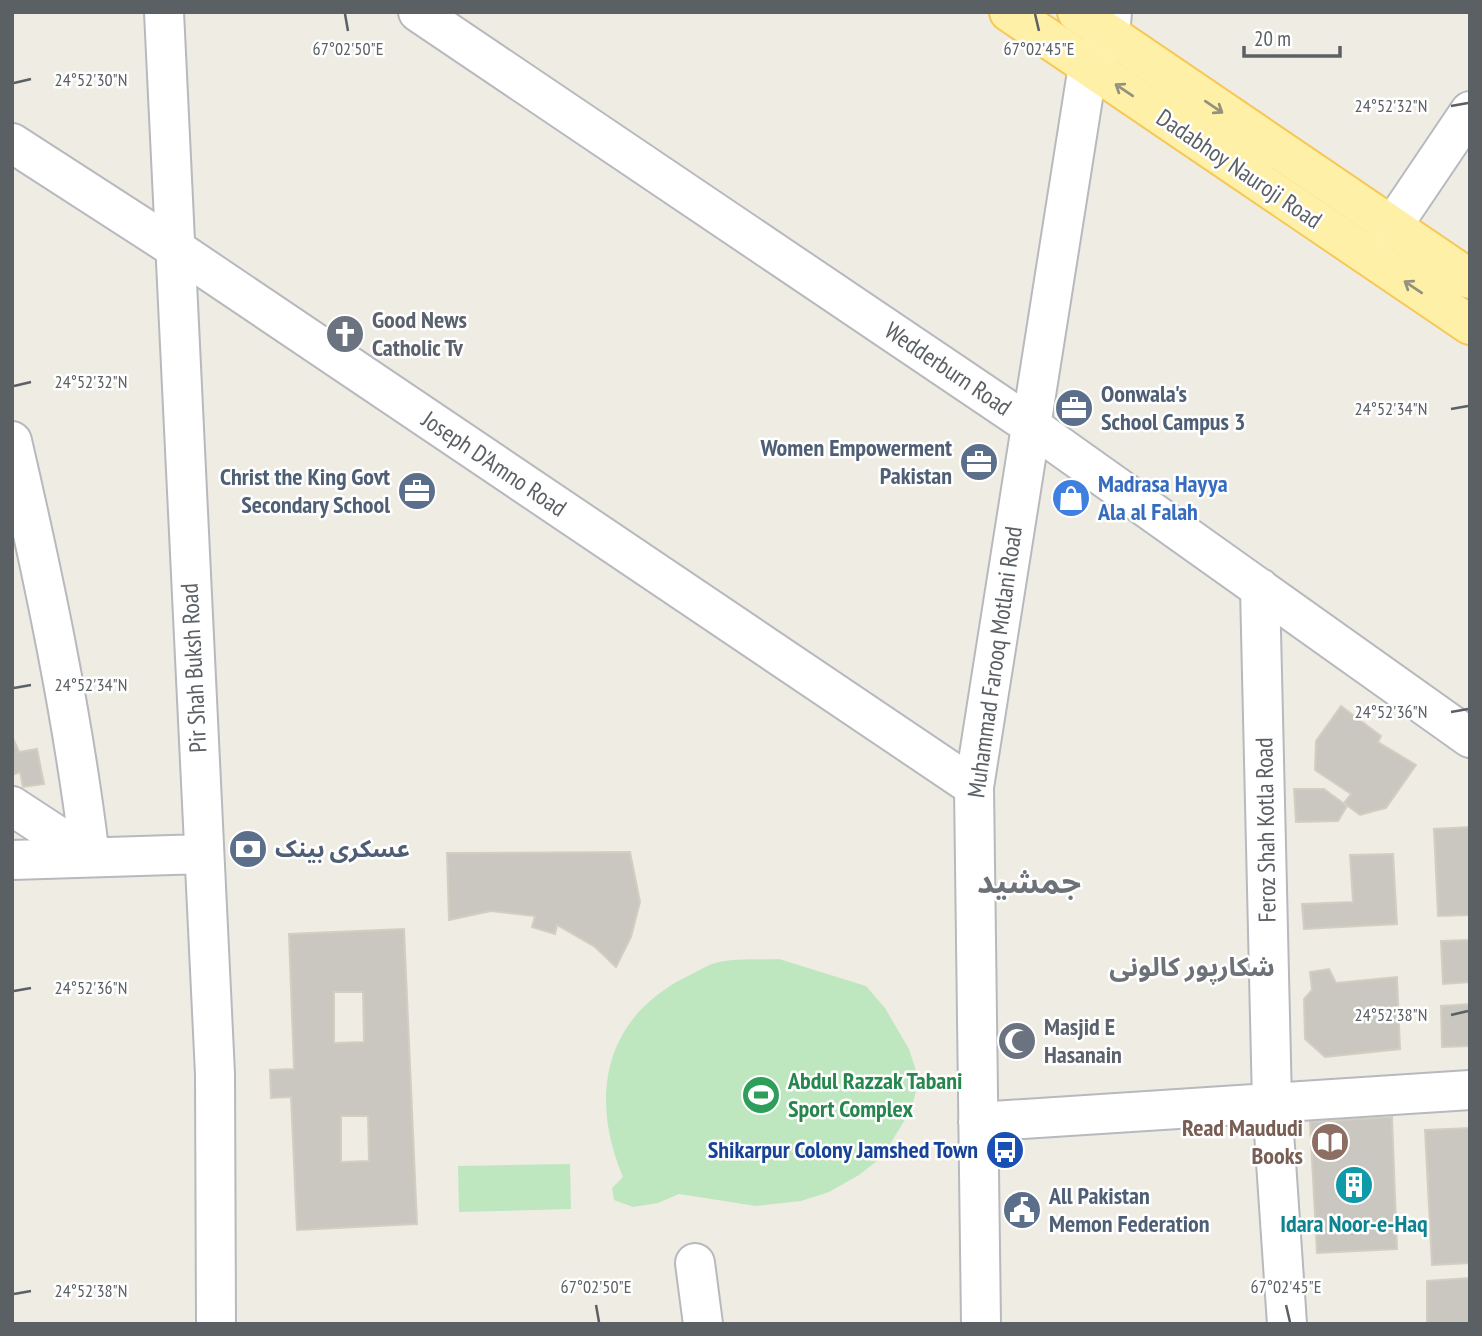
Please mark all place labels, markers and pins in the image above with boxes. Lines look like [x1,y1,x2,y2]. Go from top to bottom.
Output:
place label: Good News Catholic Tv [372,304,467,363]
church icon: Good News Catholic Tv [324,313,366,355]
place label: Oonwala's School Campus 3 [1101,378,1245,437]
office icon: Oonwala's School Campus 3 [1053,387,1095,429]
place label: Women Empowerment Pakistan [759,432,952,491]
office icon: Women Empowerment Pakistan [958,441,1000,483]
place label: Christ the King Govt Secondary School [220,461,390,520]
place label: Madrasa Hayya Ala al Falah [1097,468,1228,527]
office icon: Christ the King Govt Secondary School [396,470,438,512]
shop icon: Madrasa Hayya Ala al Falah [1050,477,1092,519]
bank icon: عسکری بینک [227,828,269,870]
place label: عسکری بینک [275,833,410,864]
place label: Masjid E Hasanain [1044,1011,1122,1070]
mosque icon: Masjid E Hasanain [996,1020,1038,1062]
place label: Abdul Razzak Tabani Sport Complex [787,1065,962,1124]
sports icon: Abdul Razzak Tabani Sport Complex [740,1074,782,1116]
place label: Read Maududi Books [1182,1112,1303,1171]
library icon: Read Maududi Books [1309,1121,1351,1163]
bus stop icon: Shikarpur Colony Jamshed Town [984,1129,1026,1171]
place label: Shikarpur Colony Jamshed Town [708,1134,978,1165]
building icon: Idara Noor-e-Haq [1333,1164,1375,1206]
place label: All Pakistan Memon Federation [1048,1180,1210,1239]
public building icon: All Pakistan Memon Federation [1001,1189,1043,1231]
place label: Idara Noor-e-Haq [1280,1208,1428,1239]

